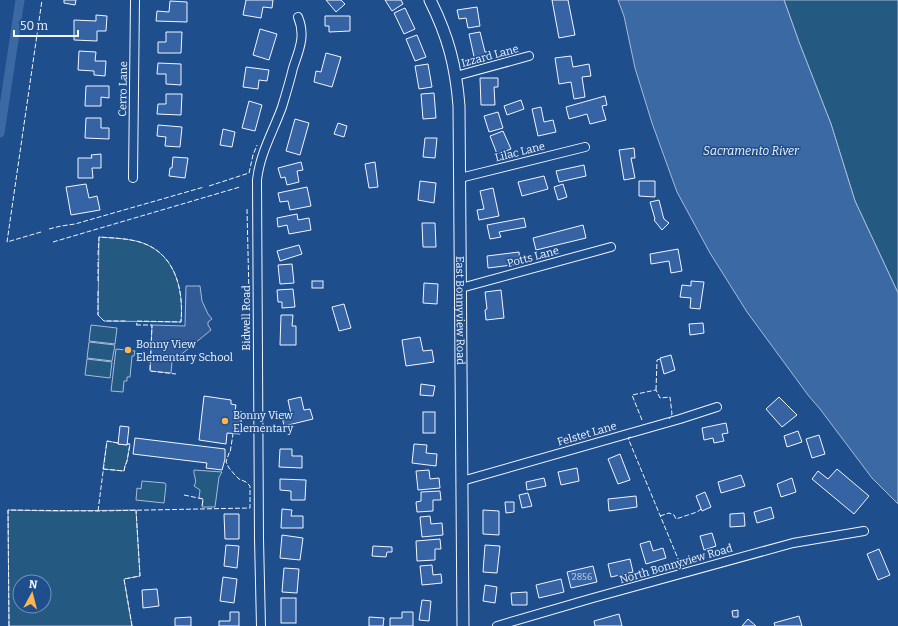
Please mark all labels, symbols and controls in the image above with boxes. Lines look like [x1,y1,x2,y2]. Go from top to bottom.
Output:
scale bar [14,12,78,38]
text: 50 m [20,19,49,33]
street label: Izzard Lane [460,42,520,70]
street label: Cerro Lane [116,61,130,117]
street label: Lilac Lane [494,140,546,164]
water label: Sacramento River [703,144,800,158]
street label: Potts Lane [506,244,560,270]
street label: East Bonnyview Road [454,256,467,365]
street label: Bidwell Road [240,285,253,351]
place label: Bonny View Elementary School [136,338,233,364]
marker: Bonny View Elementary School [123,345,133,355]
place label: Bonny View Elementary [233,409,293,435]
marker: Bonny View Elementary [220,416,230,426]
street label: Felstet Lane [556,419,618,449]
street label: North Bonnyview Road [618,541,735,586]
house number: 2856 [572,572,592,582]
north arrow [12,574,52,614]
text: N [28,578,39,592]

